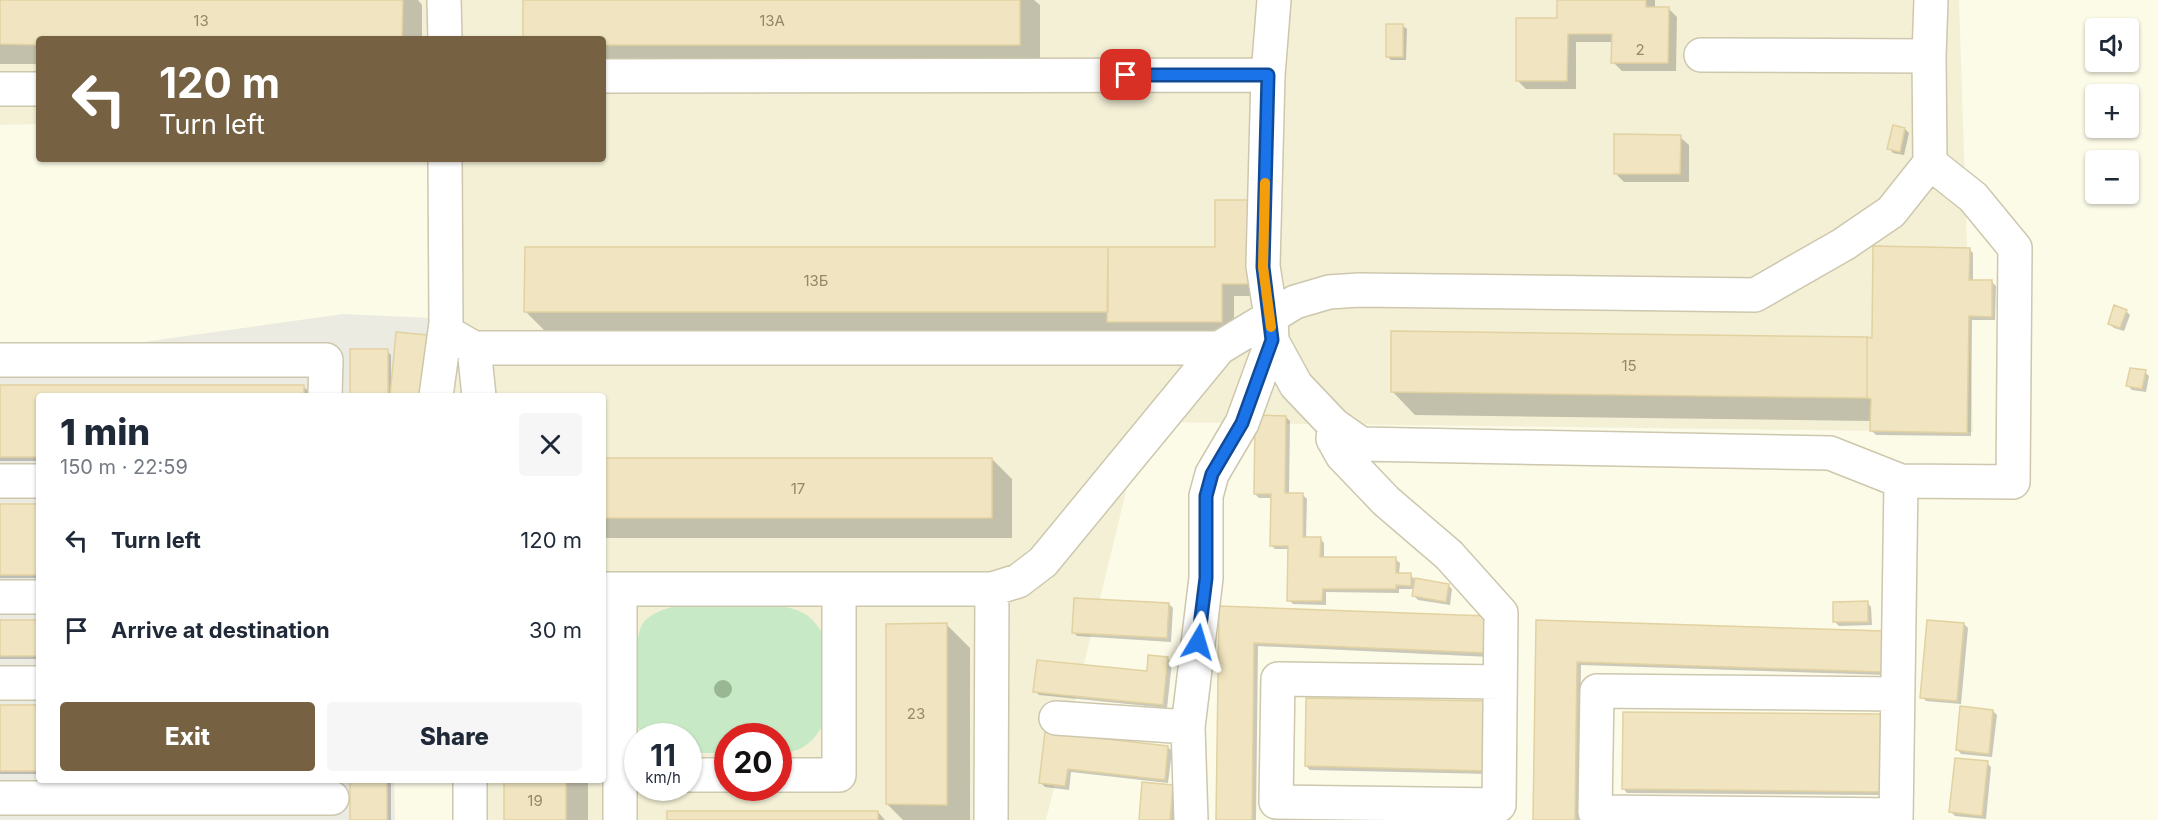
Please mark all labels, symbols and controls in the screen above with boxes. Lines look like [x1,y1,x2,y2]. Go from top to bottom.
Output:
house number: 13 [193,11,209,30]
house number: 13А [759,11,785,30]
map controls [2085,18,2139,204]
button: sound [2085,18,2139,72]
house number: 2 [1635,40,1645,59]
pin [1100,49,1151,100]
text: 120 m [159,57,280,108]
icon: arrive [1109,58,1142,91]
icon: left [60,60,138,138]
button: + [2085,84,2139,138]
text: Turn left [159,108,265,141]
button: − [2085,150,2139,204]
house number: 13Б [803,271,829,290]
house number: 15 [1621,356,1637,375]
text: 1 min [60,410,150,454]
button: close [519,413,582,476]
text: 150 m · 22:59 [60,455,188,479]
house number: 17 [791,479,805,498]
icon: left [60,524,93,557]
text: Turn left [111,527,201,553]
text: 120 m [520,527,582,553]
position arrow [1166,610,1230,674]
icon: arrive [60,614,93,647]
text: Arrive at destination [111,617,330,643]
text: 30 m [529,617,582,643]
button: Exit [60,702,315,771]
button: Share [327,702,582,771]
house number: 23 [907,704,925,723]
speed limit sign: 20 [714,723,792,801]
text: 11 [650,737,676,773]
text: km/h [645,768,681,787]
house number: 19 [527,791,543,810]

